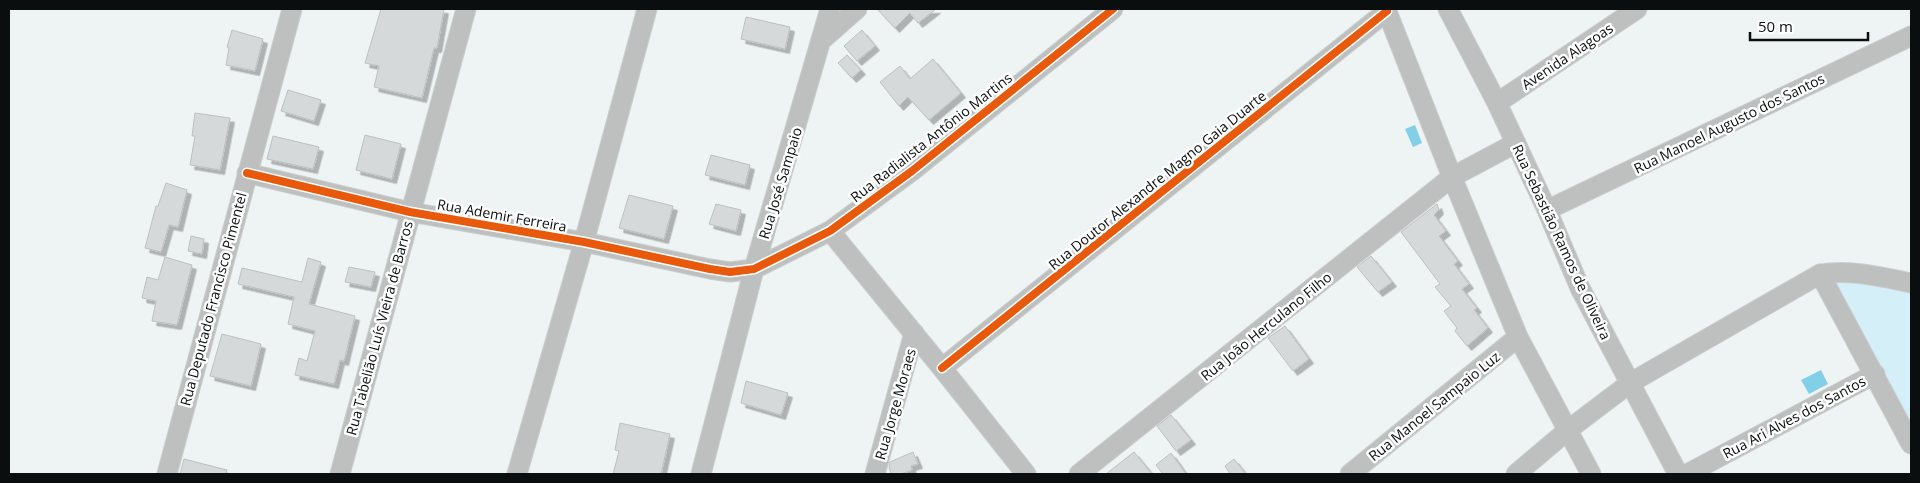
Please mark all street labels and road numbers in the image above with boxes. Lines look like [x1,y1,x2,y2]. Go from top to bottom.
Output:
street label: Avenida Alagoas [1518,18,1617,94]
street label: Rua Radialista Antônio Martins [846,68,1016,206]
street label: Rua Manoel Augusto dos Santos [1631,68,1828,178]
street label: Rua Doutor Alexandre Magno Gaia Duarte [1044,86,1270,274]
street label: Rua José Sampaio [754,125,806,241]
street label: Rua Sebastião Ramos de Oliveira [1508,141,1616,343]
street label: Rua Deputado Francisco Pimentel [175,190,251,408]
street label: Rua Ademir Ferreira [436,194,568,236]
street label: Rua Tabelião Luís Vieira de Barros [341,218,417,437]
street label: Rua João Herculano Filho [1197,267,1335,385]
street label: Rua Jorge Moraes [870,346,920,462]
street label: Rua Manoel Sampaio Luz [1364,347,1504,465]
street label: Rua Ari Alves dos Santos [1719,371,1869,463]

